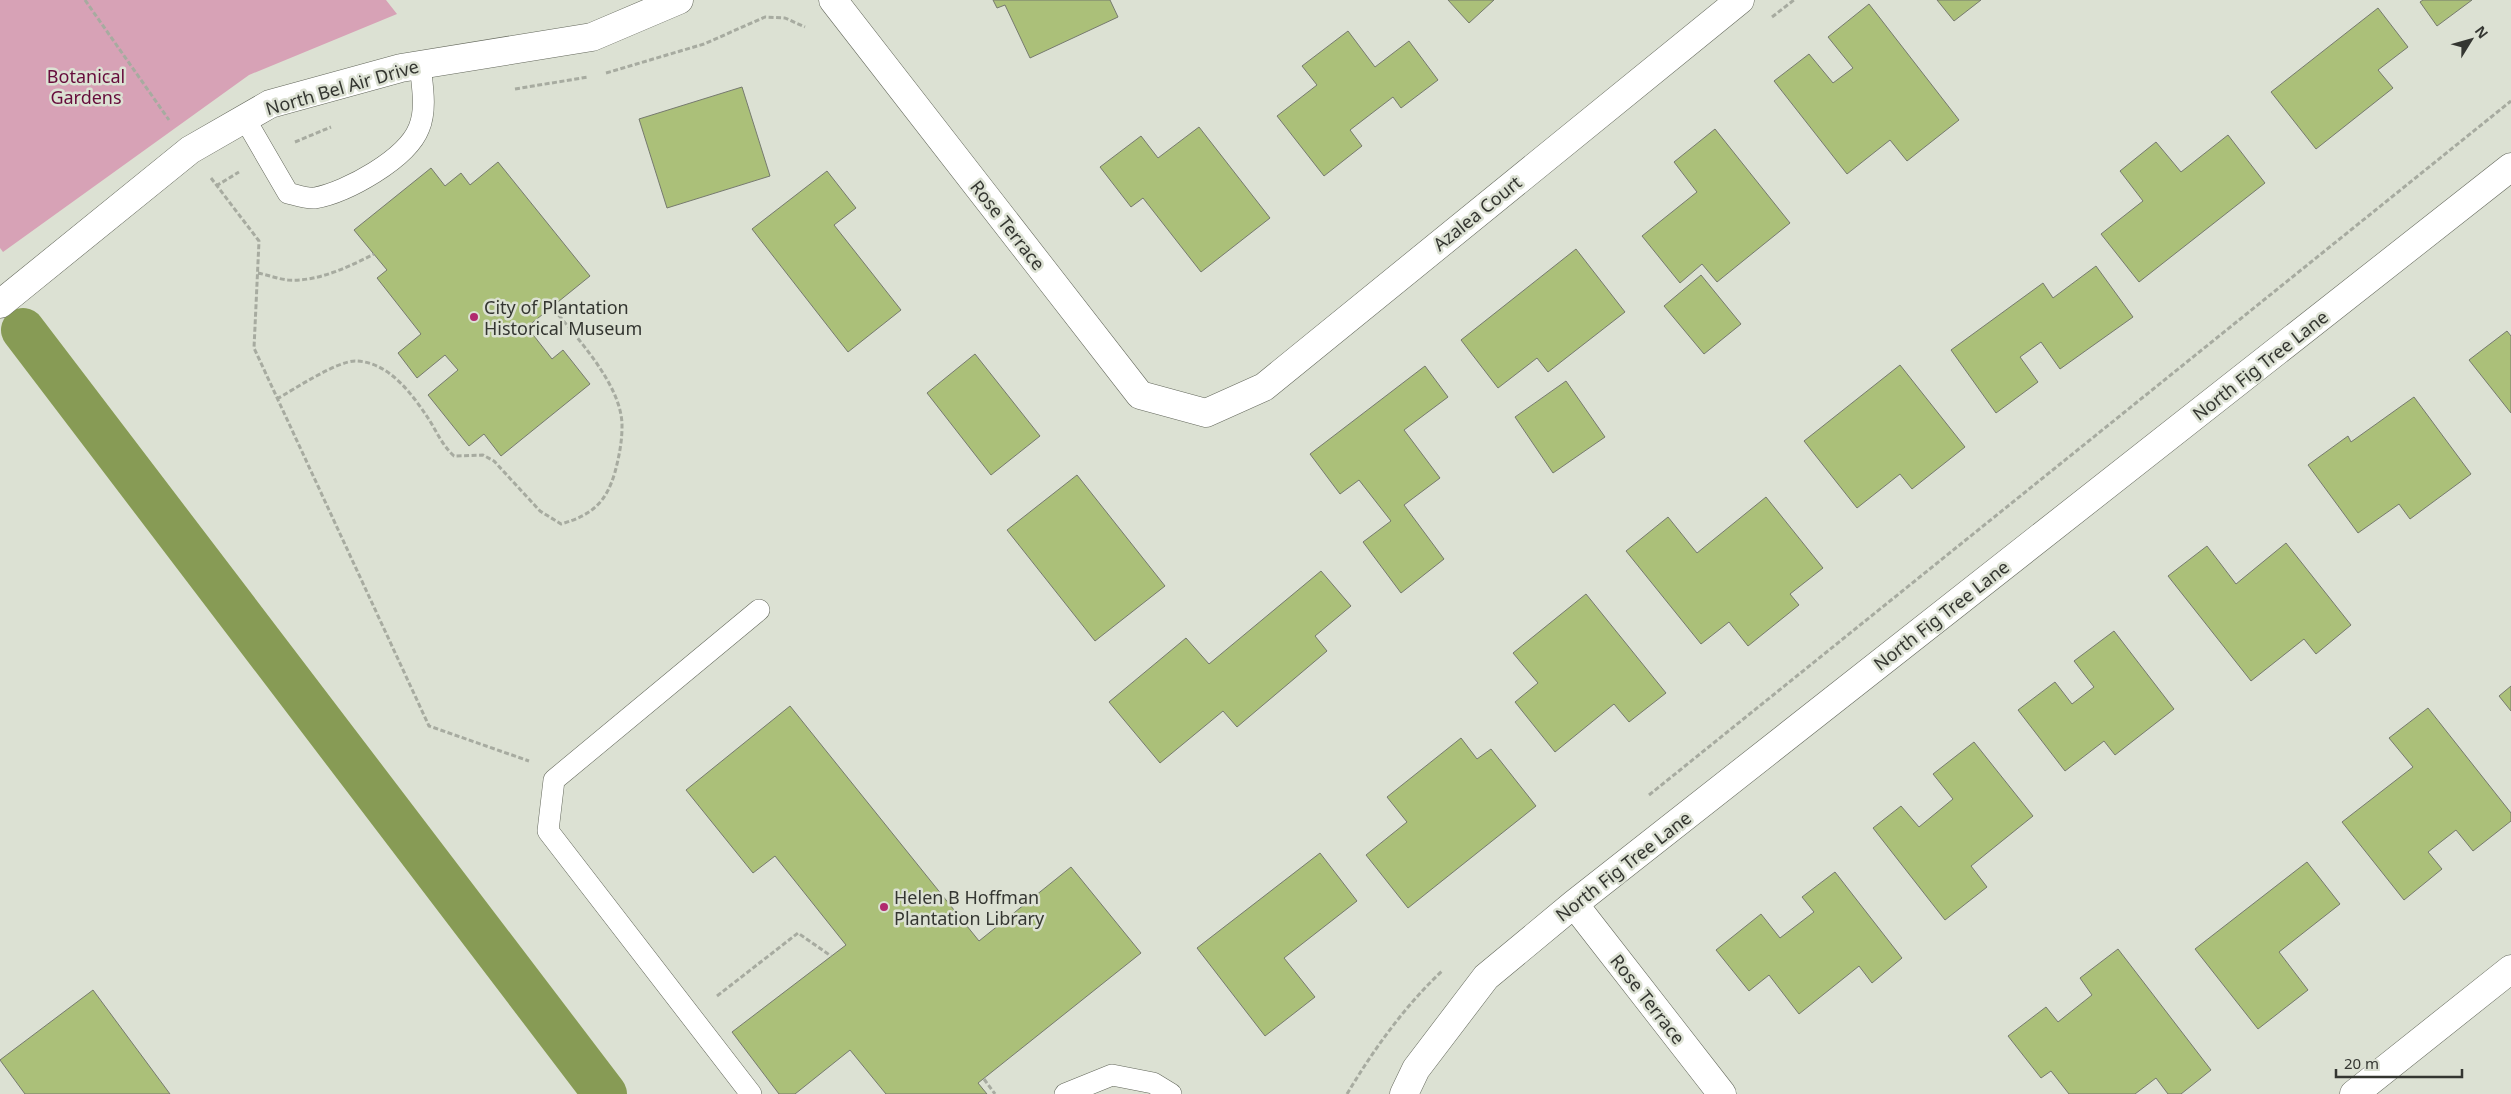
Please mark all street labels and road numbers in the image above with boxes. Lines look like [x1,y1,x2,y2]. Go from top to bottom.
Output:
street label: North Bel Air Drive [263,54,421,120]
street label: Azalea Court [1428,170,1526,256]
street label: Rose Terrace [965,175,1051,275]
street label: North Fig Tree Lane [2187,304,2333,426]
street label: North Fig Tree Lane [1868,554,2014,676]
street label: North Fig Tree Lane [1550,805,1696,927]
street label: Rose Terrace [1605,949,1691,1049]

